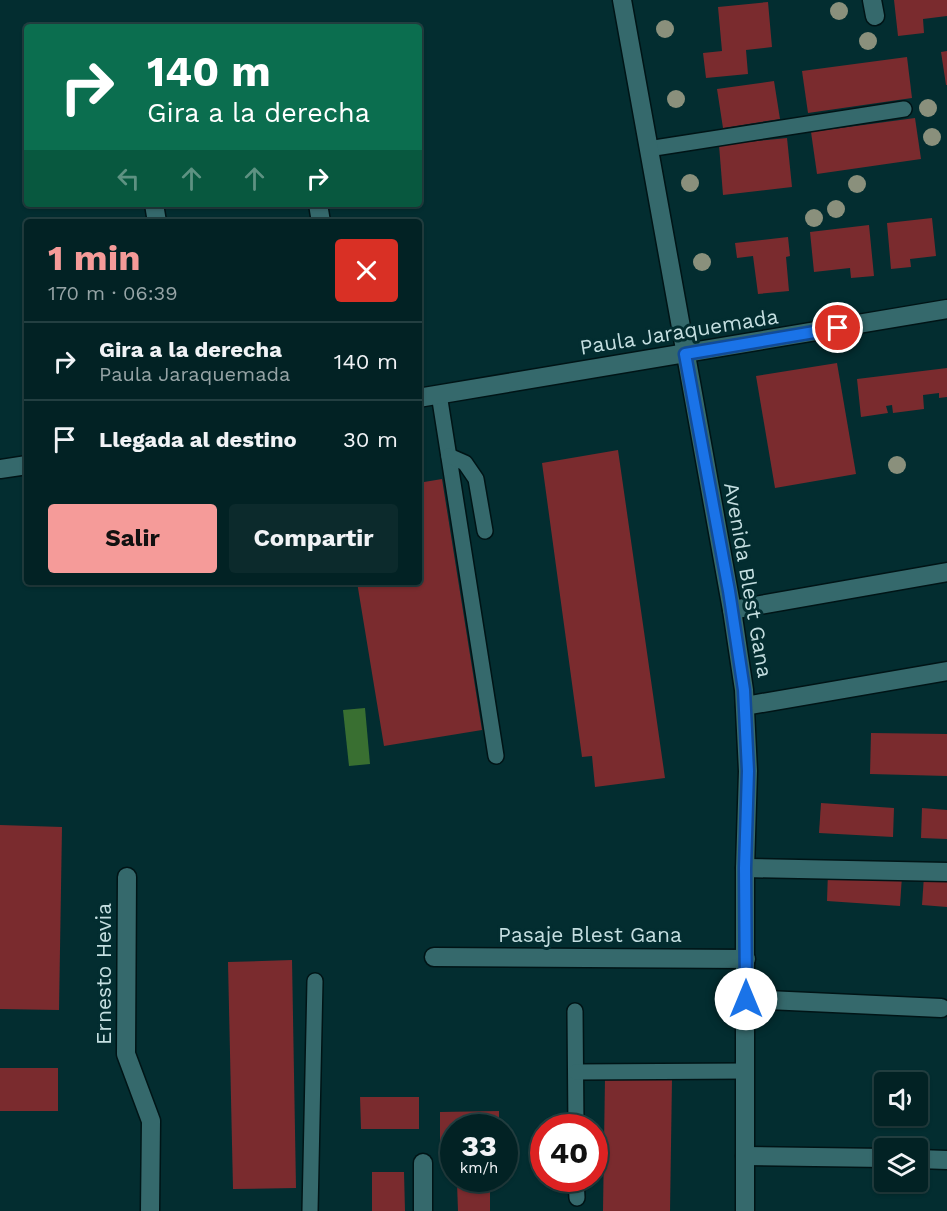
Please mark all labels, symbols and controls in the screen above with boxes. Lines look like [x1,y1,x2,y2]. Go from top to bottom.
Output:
text: 140 m [147,47,271,96]
icon: right [48,48,126,126]
text: Gira a la derecha [147,97,370,129]
icon: left [112,162,145,195]
icon: ahead [175,162,208,195]
icon: ahead [238,162,271,195]
icon: right [301,162,334,195]
text: 1 min [48,237,140,279]
button: close [335,239,398,302]
text: 170 m · 06:39 [48,281,178,305]
pin [812,302,863,353]
street label: Paula Jaraquemada [578,303,780,360]
icon: arrive [821,311,854,344]
text: Gira a la derecha [99,337,282,362]
icon: right [48,345,81,378]
text: 140 m [334,349,398,374]
text: Paula Jaraquemada [99,362,290,386]
icon: arrive [48,423,81,456]
text: Llegada al destino [99,427,297,452]
text: 30 m [343,427,398,452]
street label: Avenida Blest Gana [719,480,778,680]
button: Salir [48,504,217,573]
button: Compartir [229,504,398,573]
street label: Ernesto Hevia [91,903,116,1045]
street label: Pasaje Blest Gana [498,922,682,947]
position arrow [714,967,778,1031]
map controls [874,1072,928,1192]
button: sound [874,1072,928,1126]
speed limit sign: 40 [530,1114,608,1192]
text: 33 [461,1128,497,1163]
button: layers [874,1138,928,1192]
text: km/h [460,1159,498,1177]

